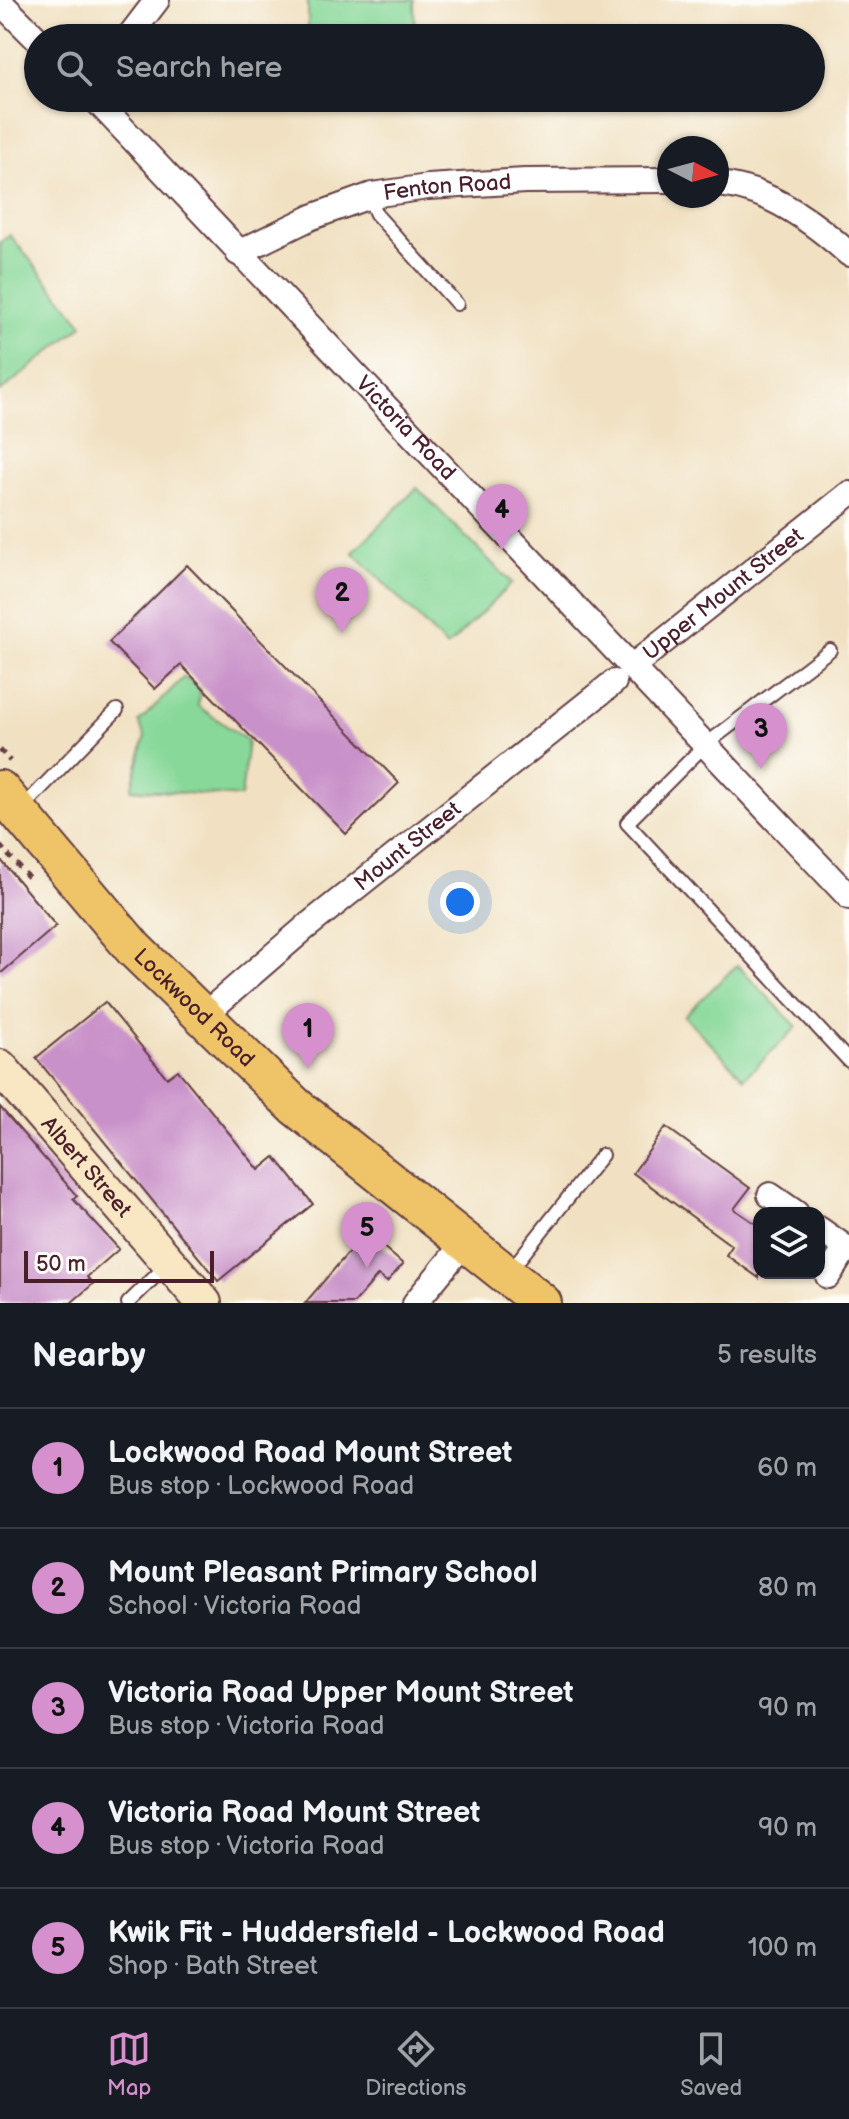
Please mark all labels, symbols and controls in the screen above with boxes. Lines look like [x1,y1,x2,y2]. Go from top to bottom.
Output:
search box [24,24,825,112]
icon: search [52,46,96,90]
text: Search here [116,50,282,86]
north arrow [657,136,729,208]
street label: Fenton Road [382,168,512,207]
street label: Victoria Road [350,370,462,486]
pin: 4 [476,484,528,550]
street label: Upper Mount Street [638,522,809,666]
pin: 2 [316,567,368,633]
pin: 3 [735,703,787,769]
street label: Mount Street [349,795,467,897]
your location [440,882,480,922]
street label: Lockwood Road [128,943,260,1073]
pin: 1 [282,1003,334,1069]
street label: Albert Street [35,1111,137,1223]
pin: 5 [341,1202,393,1268]
map controls [753,1207,825,1279]
button: layers [753,1207,825,1279]
scale bar [24,1247,214,1283]
text: 50 m [36,1251,86,1278]
text: Nearby [32,1335,146,1376]
text: 5 results [717,1340,817,1371]
text: Lockwood Road Mount Street [108,1435,512,1471]
text: 1 [53,1453,63,1484]
text: 60 m [757,1453,817,1484]
text: Bus stop · Lockwood Road [108,1471,414,1502]
text: Mount Pleasant Primary School [108,1555,537,1591]
text: 2 [50,1573,66,1604]
text: 80 m [758,1573,817,1604]
text: School · Victoria Road [108,1591,361,1622]
text: Victoria Road Upper Mount Street [108,1675,573,1711]
text: 3 [50,1693,66,1724]
text: 90 m [758,1693,817,1724]
text: Bus stop · Victoria Road [108,1711,384,1742]
text: Victoria Road Mount Street [108,1795,480,1831]
text: 4 [50,1813,66,1844]
text: 90 m [758,1813,817,1844]
text: Bus stop · Victoria Road [108,1831,384,1862]
text: Kwik Fit - Huddersfield - Lockwood Road [108,1915,665,1951]
text: 5 [50,1933,66,1964]
text: 100 m [748,1933,817,1964]
text: Shop · Bath Street [108,1951,318,1982]
tab: Map [107,2027,151,2102]
tab: Directions [365,2027,466,2102]
tab: Saved [680,2027,742,2102]

